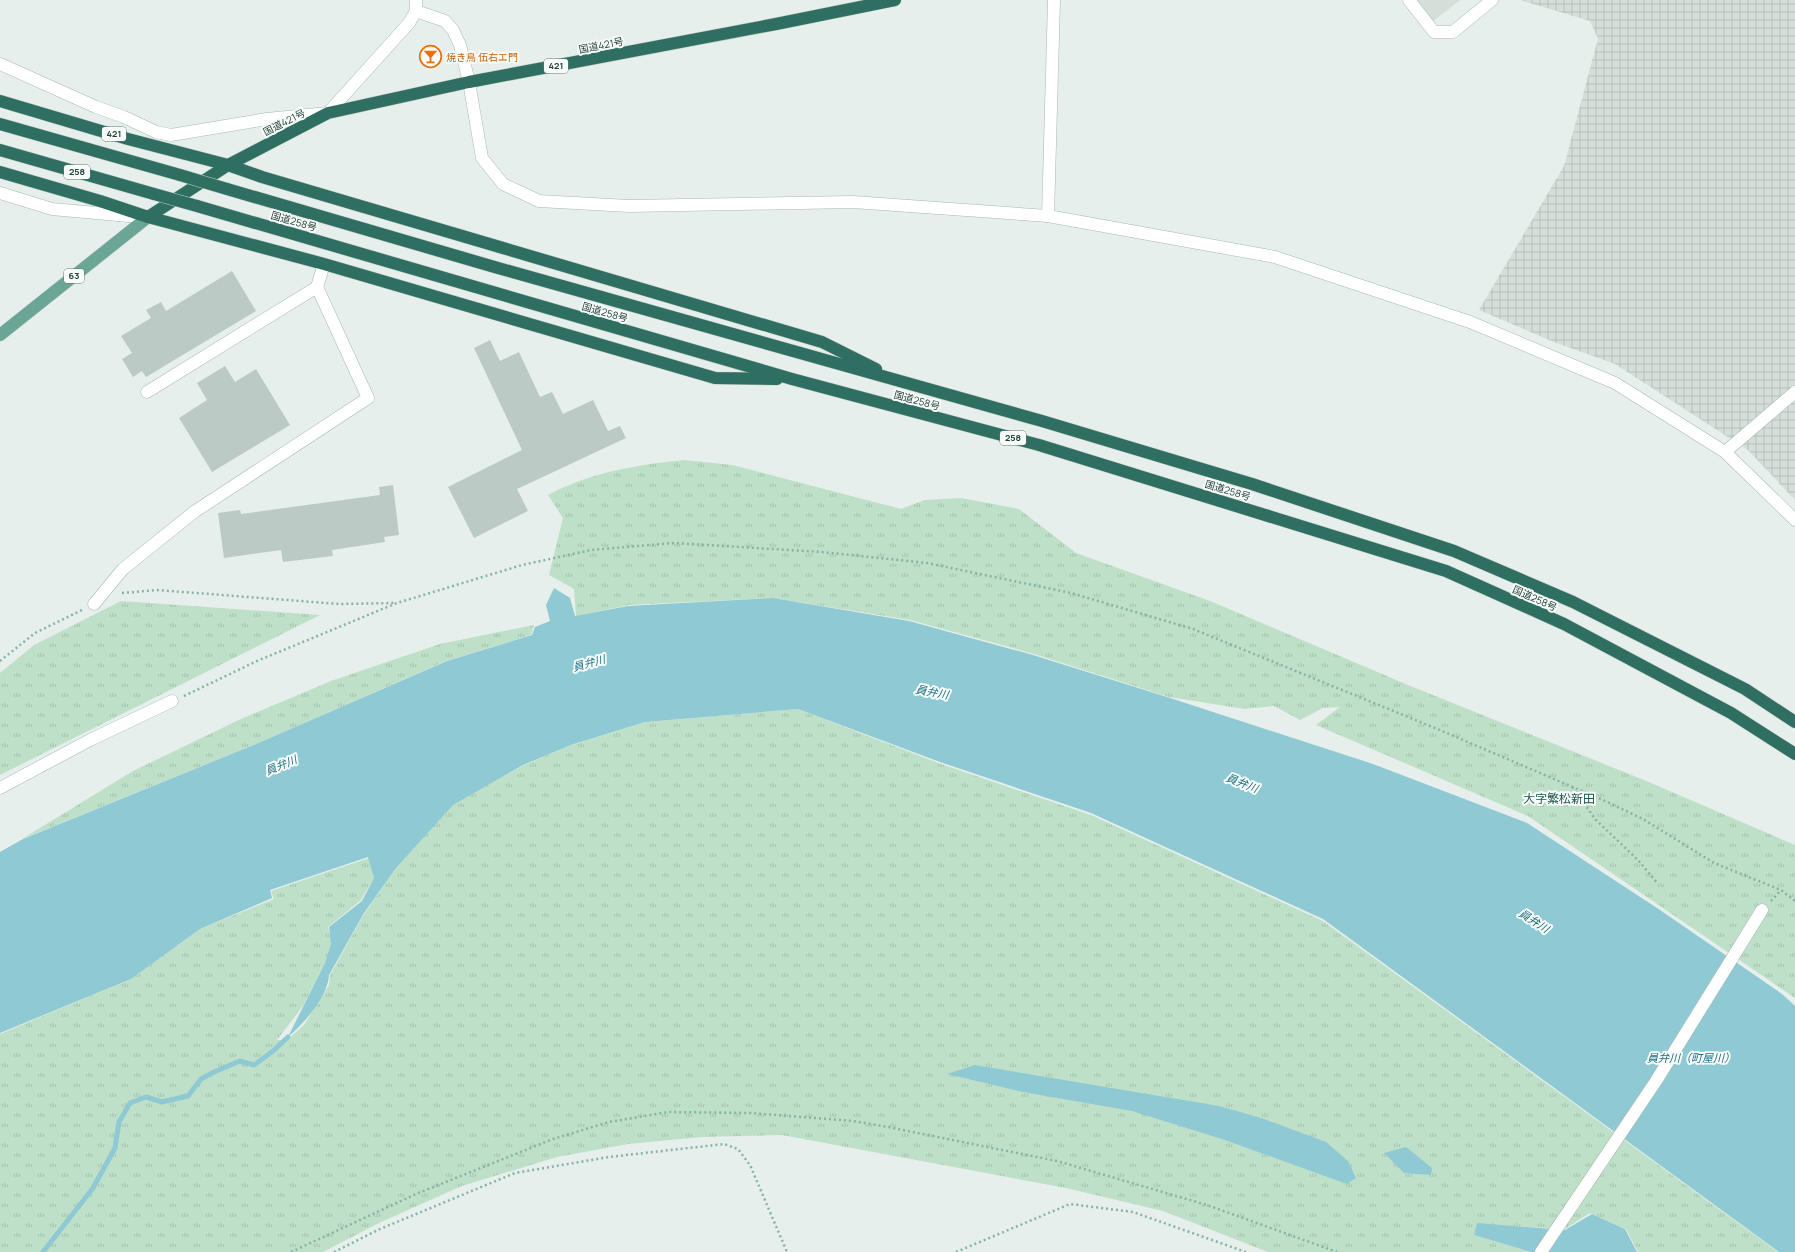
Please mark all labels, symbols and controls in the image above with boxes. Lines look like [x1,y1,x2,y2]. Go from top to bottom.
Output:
street label: 国道421号 [577,34,625,56]
bar icon: 焼き鳥 伍右エ門 [418,44,444,70]
place label: 焼き鳥 伍右エ門 [446,50,518,64]
road number: 421 [544,59,568,73]
street label: 国道421号 [261,105,307,139]
road number: 421 [102,127,126,141]
road number: 258 [64,165,90,179]
street label: 国道258号 [269,208,319,234]
road number: 63 [64,269,84,283]
street label: 国道258号 [580,299,630,325]
street label: 国道258号 [892,387,942,413]
road number: 258 [1000,431,1026,445]
street label: 国道258号 [1203,476,1253,504]
street label: 国道258号 [1511,582,1559,614]
water label: 員弁川 [571,651,608,674]
water label: 員弁川 [914,681,951,702]
water label: 員弁川 [263,751,300,778]
water label: 員弁川 [1224,770,1261,796]
district label: 大字繁松新田 [1523,790,1595,807]
water label: 員弁川 [1516,905,1553,936]
water label: 員弁川（町屋川） [1647,1050,1735,1065]

